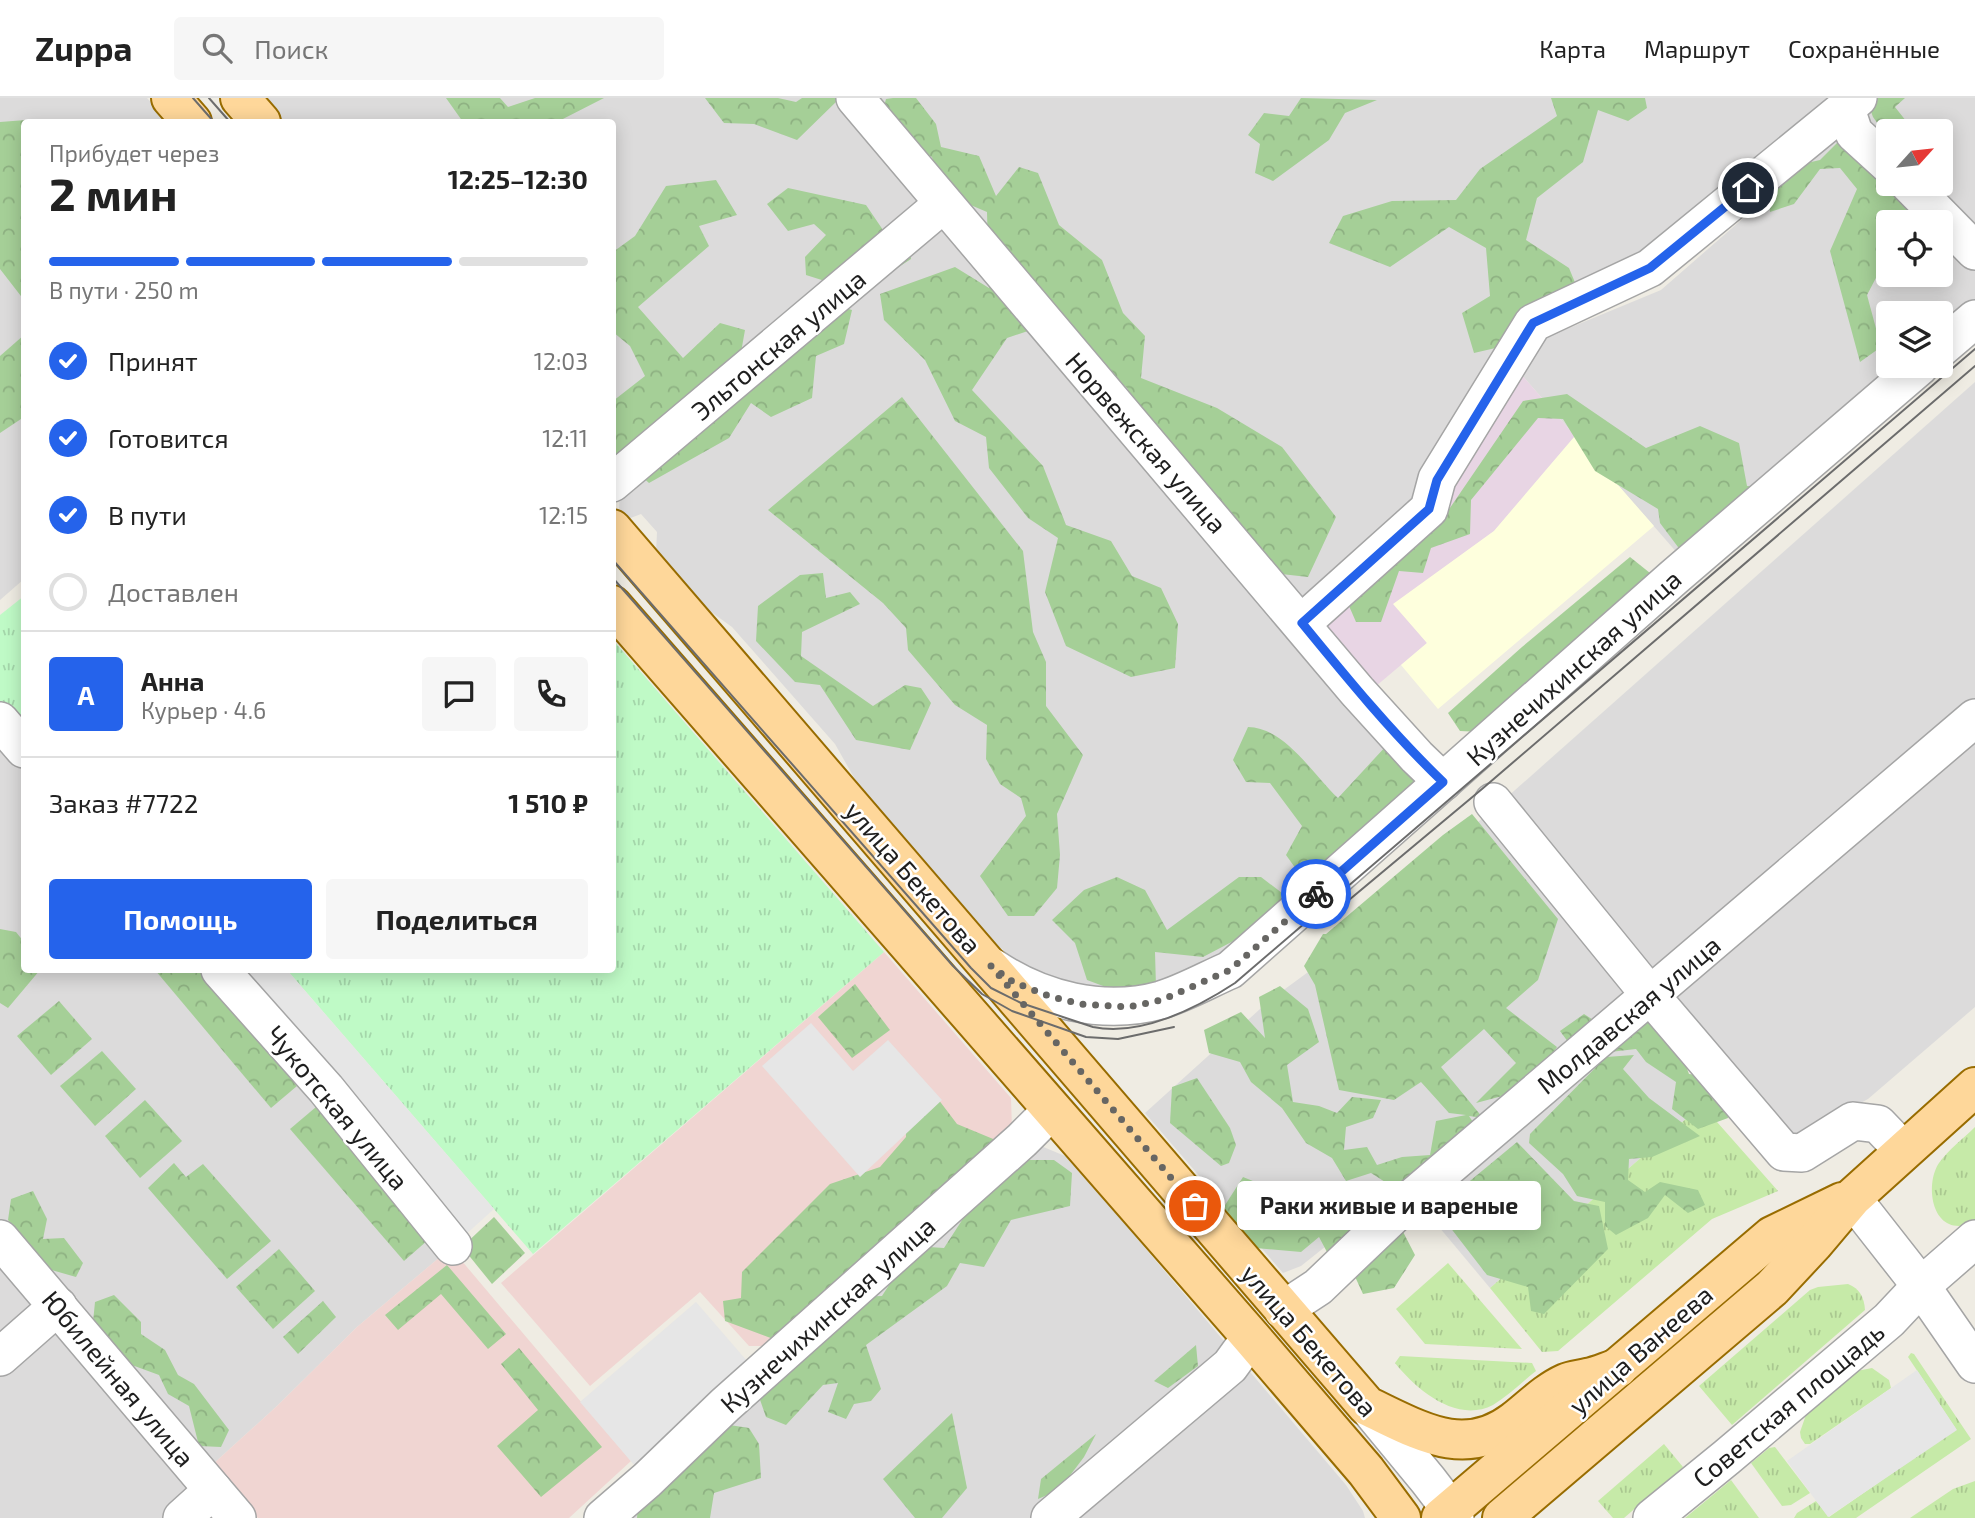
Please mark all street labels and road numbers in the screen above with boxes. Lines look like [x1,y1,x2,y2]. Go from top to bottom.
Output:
street label: Эльтонская улица [685,262,872,426]
street label: Норвежская улица [1059,345,1234,539]
street label: Кузнечихинская улица [1459,562,1687,772]
street label: улица Бекетова [839,795,989,960]
street label: Молдавская улица [1530,928,1727,1100]
street label: Чукотская улица [260,1019,416,1196]
street label: Кузнечихинская улица [713,1209,941,1419]
street label: улица Бекетова [1235,1258,1385,1423]
street label: улица Ванеева [1562,1278,1719,1421]
street label: Юбилейная улица [36,1284,202,1473]
street label: Советская площадь [1686,1315,1890,1493]

